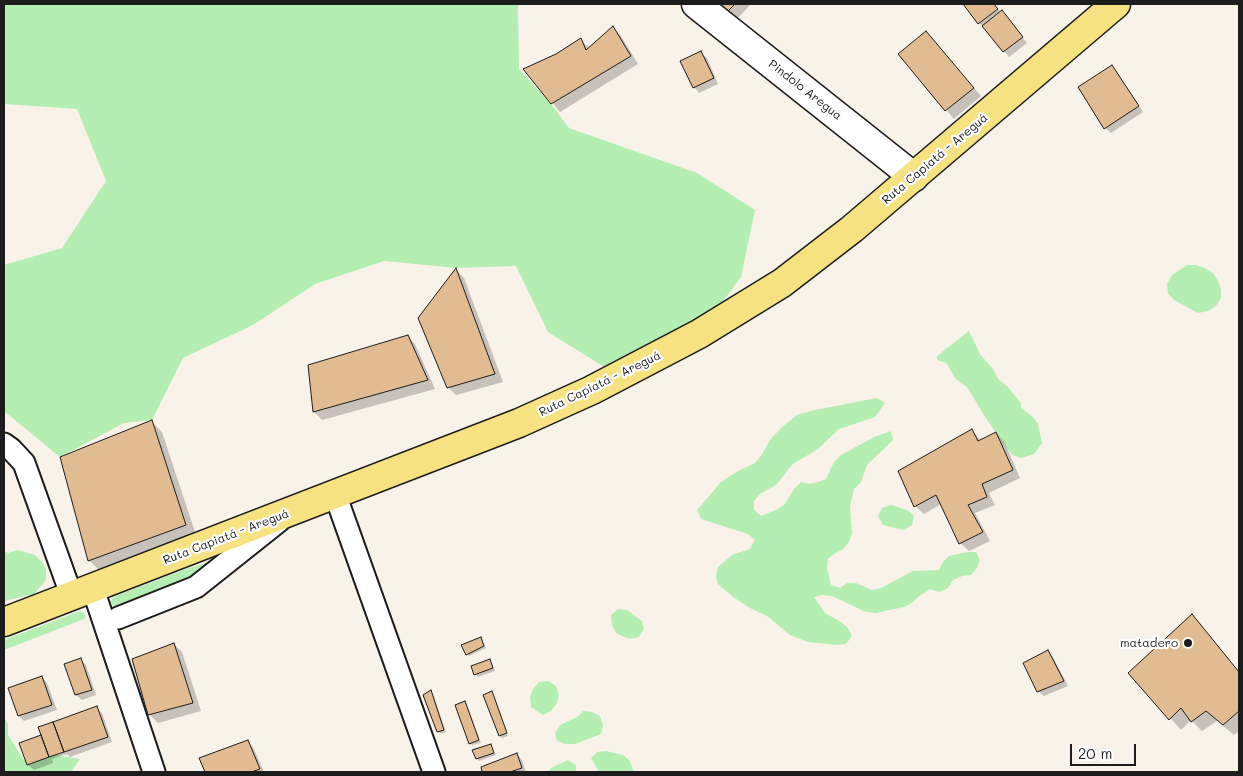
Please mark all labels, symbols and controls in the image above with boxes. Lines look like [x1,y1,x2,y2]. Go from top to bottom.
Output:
street label: Pindolo Aregua [765,57,845,123]
street label: Ruta Capiatá - Areguá [879,111,991,207]
street label: Ruta Capiatá - Areguá [537,348,663,420]
street label: Ruta Capiatá - Areguá [161,506,291,568]
place label: matadero [1120,636,1178,650]
marker: matadero [1182,637,1194,649]
scale bar [1073,734,1139,766]
text: 20 m [1078,743,1112,763]

